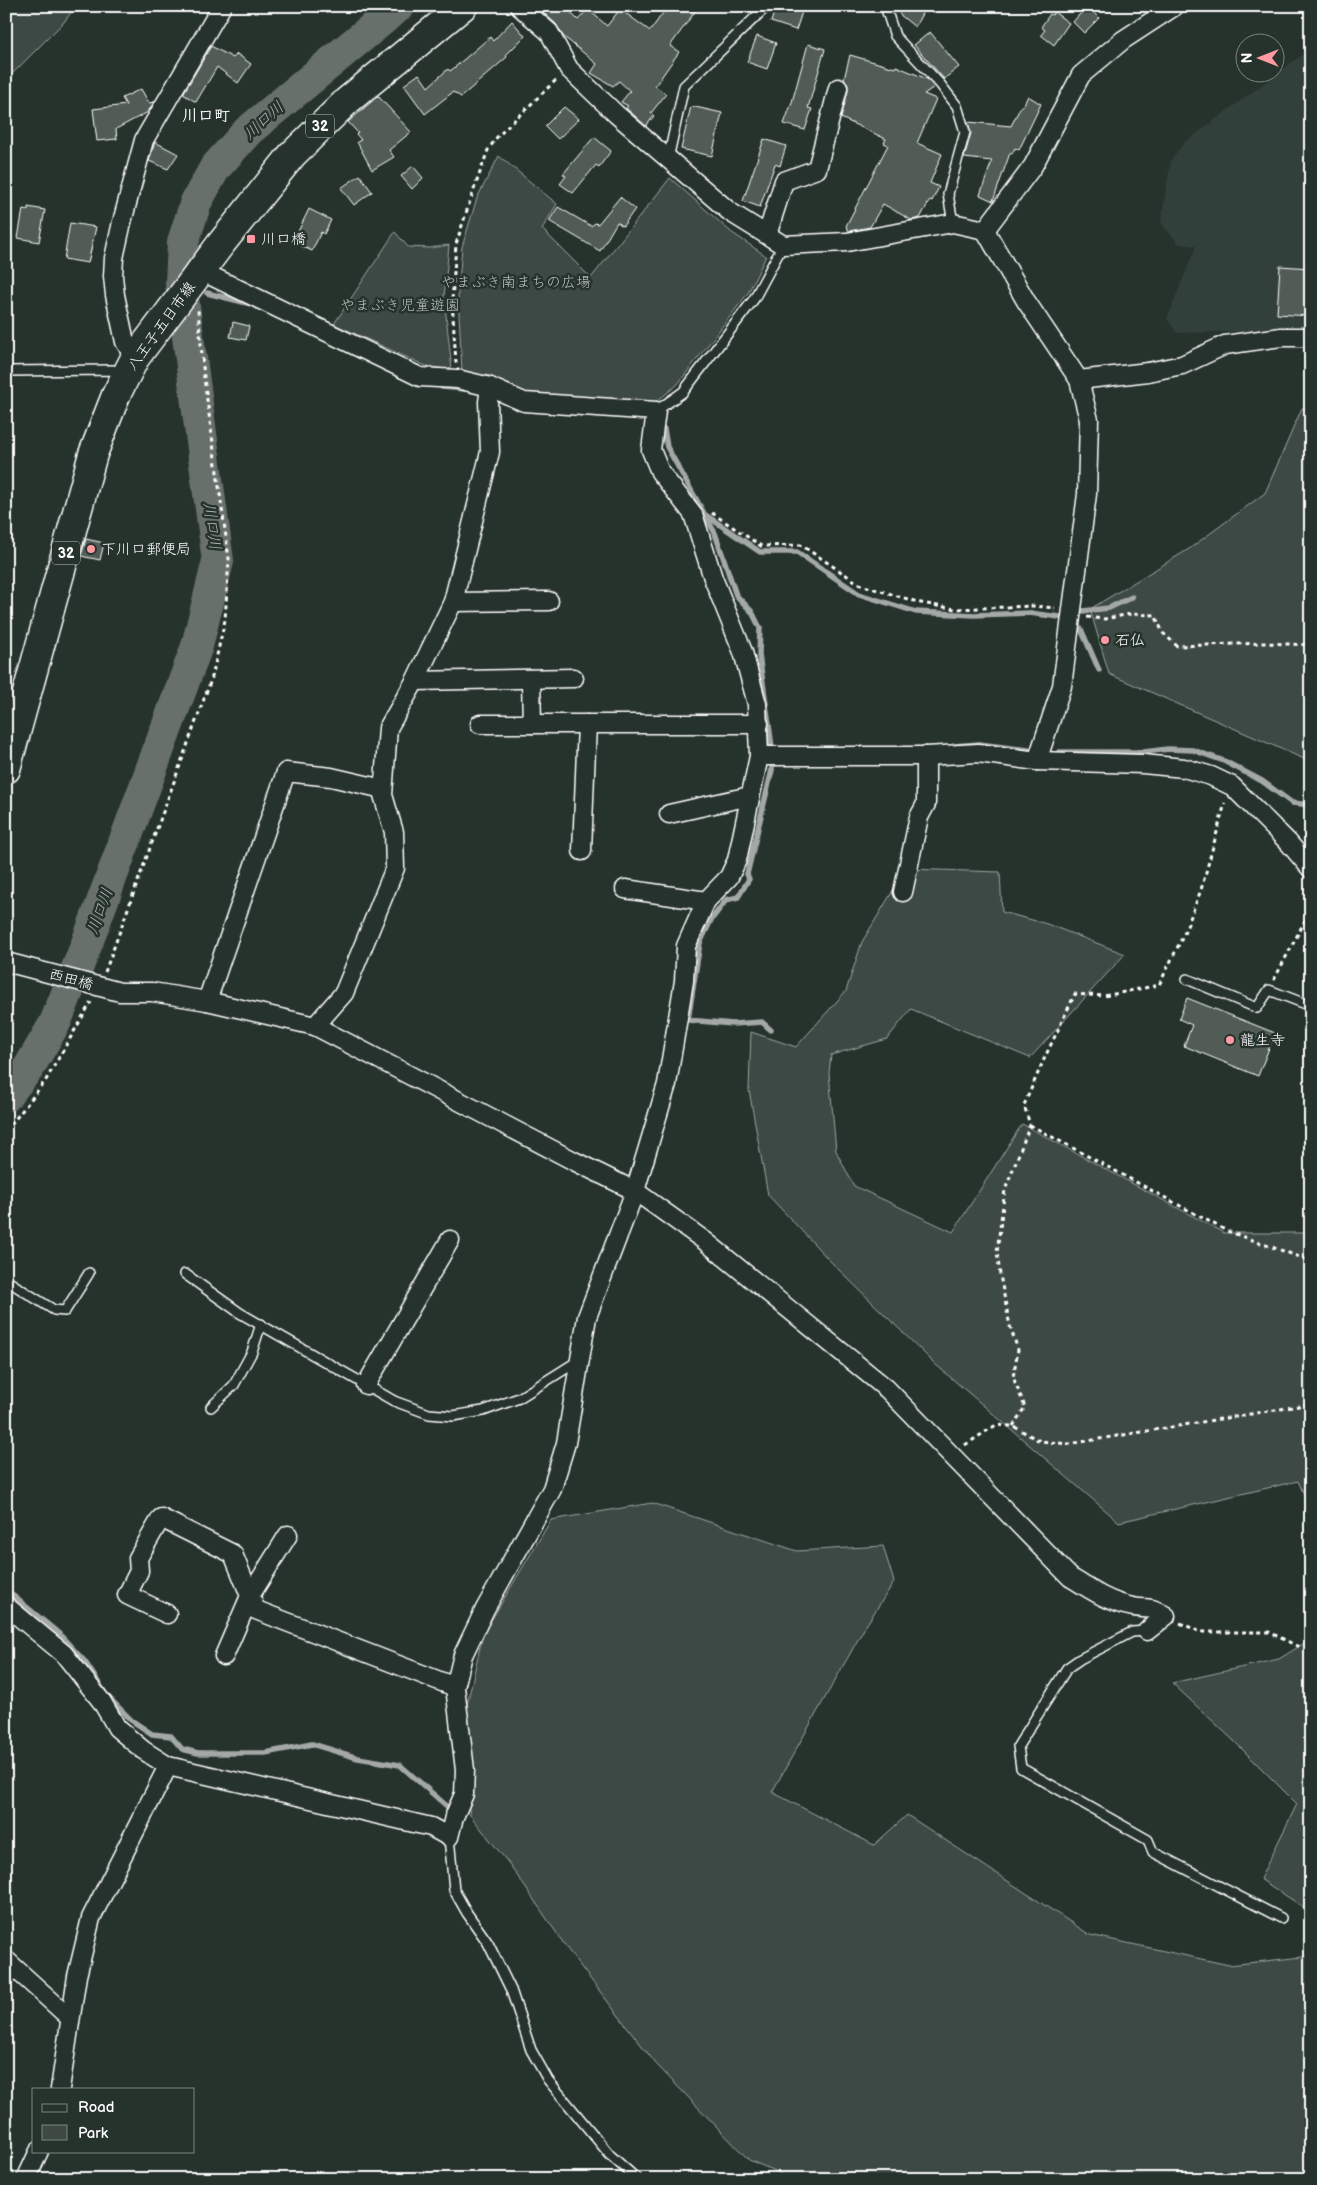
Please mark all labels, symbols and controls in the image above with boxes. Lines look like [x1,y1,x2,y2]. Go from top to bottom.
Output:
north arrow [1234,32,1284,82]
text: N [1239,53,1256,63]
water label: 川口川 [240,98,288,144]
district label: 川口町 [182,107,230,126]
road number: 32 [306,114,334,138]
place label: 川口橋 [261,230,306,249]
marker: 川口橋 [245,233,257,245]
park label: やまぶき南まちの広場 [441,273,591,292]
street label: 八王子五日市線 [123,278,200,374]
park label: やまぶき児童遊園 [340,296,460,315]
water label: 川口川 [199,501,224,551]
place label: 下川口郵便局 [101,540,191,559]
road number: 32 [52,542,80,564]
marker: 下川口郵便局 [85,543,97,555]
place label: 石仏 [1115,631,1145,650]
marker: 石仏 [1099,634,1111,646]
water label: 川口川 [83,886,118,937]
street label: 西田橋 [47,964,95,994]
place label: 龍生寺 [1240,1031,1285,1050]
marker: 龍生寺 [1224,1034,1236,1046]
legend [32,2088,195,2152]
text: Road [78,2098,114,2117]
text: Park [78,2124,109,2143]

